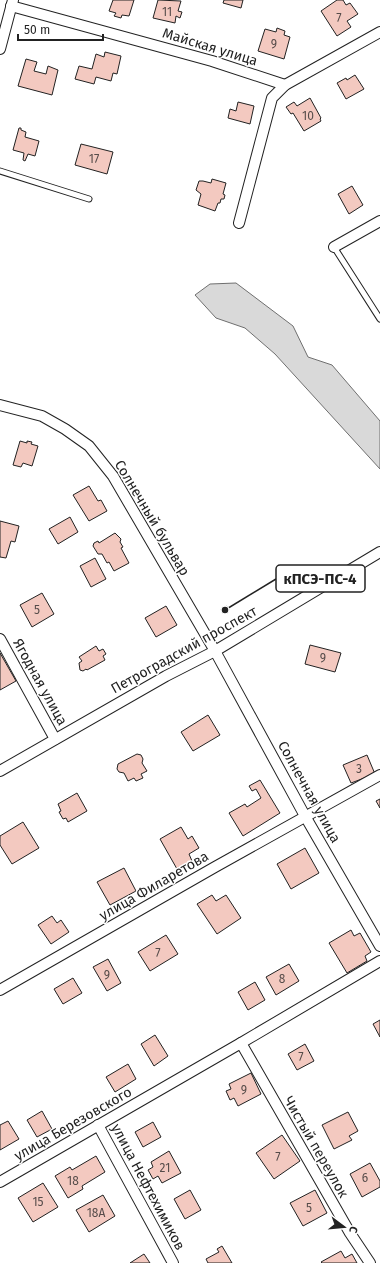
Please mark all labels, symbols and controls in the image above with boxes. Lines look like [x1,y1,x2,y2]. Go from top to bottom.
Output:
house number: 11 [162,5,172,19]
house number: 7 [336,11,342,25]
scale bar [18,16,103,42]
text: 50 m [24,23,50,37]
street label: Майская улица [160,24,260,70]
house number: 9 [271,37,277,51]
house number: 10 [302,109,314,123]
house number: 17 [89,152,99,166]
street label: Солнечный бульвар [111,457,193,579]
callout: кПСЭ-ПС-4 [276,565,365,592]
text: кПСЭ-ПС-4 [283,570,357,588]
street label: Петроградский проспект [108,602,261,697]
house number: 5 [34,603,40,617]
street label: Ягодная улица [9,636,71,728]
house number: 9 [320,651,326,665]
street label: Солнечная улица [274,738,344,846]
house number: 3 [356,762,362,776]
street label: улица Филаретова [96,848,212,924]
house number: 7 [155,946,161,960]
house number: 9 [104,968,110,982]
house number: 8 [279,972,286,986]
house number: 7 [298,1050,304,1064]
street label: улица Березовского [11,1083,135,1165]
house number: 9 [241,1083,247,1097]
street label: Чистый переулок [280,1093,352,1201]
street label: улица Нефтехимиков [107,1121,189,1253]
house number: 7 [275,1150,281,1164]
house number: 21 [160,1161,170,1175]
house number: 6 [362,1171,368,1185]
house number: 18 [67,1174,79,1188]
house number: 15 [32,1195,44,1209]
house number: 5 [306,1201,312,1215]
house number: 18А [87,1206,105,1220]
north arrow [324,1207,364,1247]
text: С [346,1225,360,1235]

